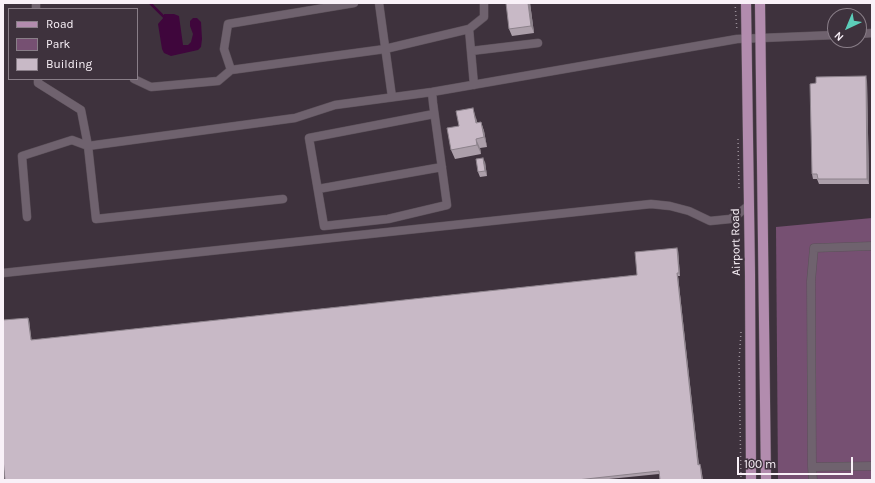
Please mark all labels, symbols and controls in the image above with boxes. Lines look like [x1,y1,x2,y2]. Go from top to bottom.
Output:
legend [8,8,138,80]
north arrow [827,8,867,48]
text: Road [46,17,74,31]
text: N [832,29,846,44]
text: Park [46,37,70,51]
text: Building [46,57,92,71]
street label: Airport Road [728,208,744,276]
scale bar [739,449,855,475]
text: 100 m [744,457,776,471]

